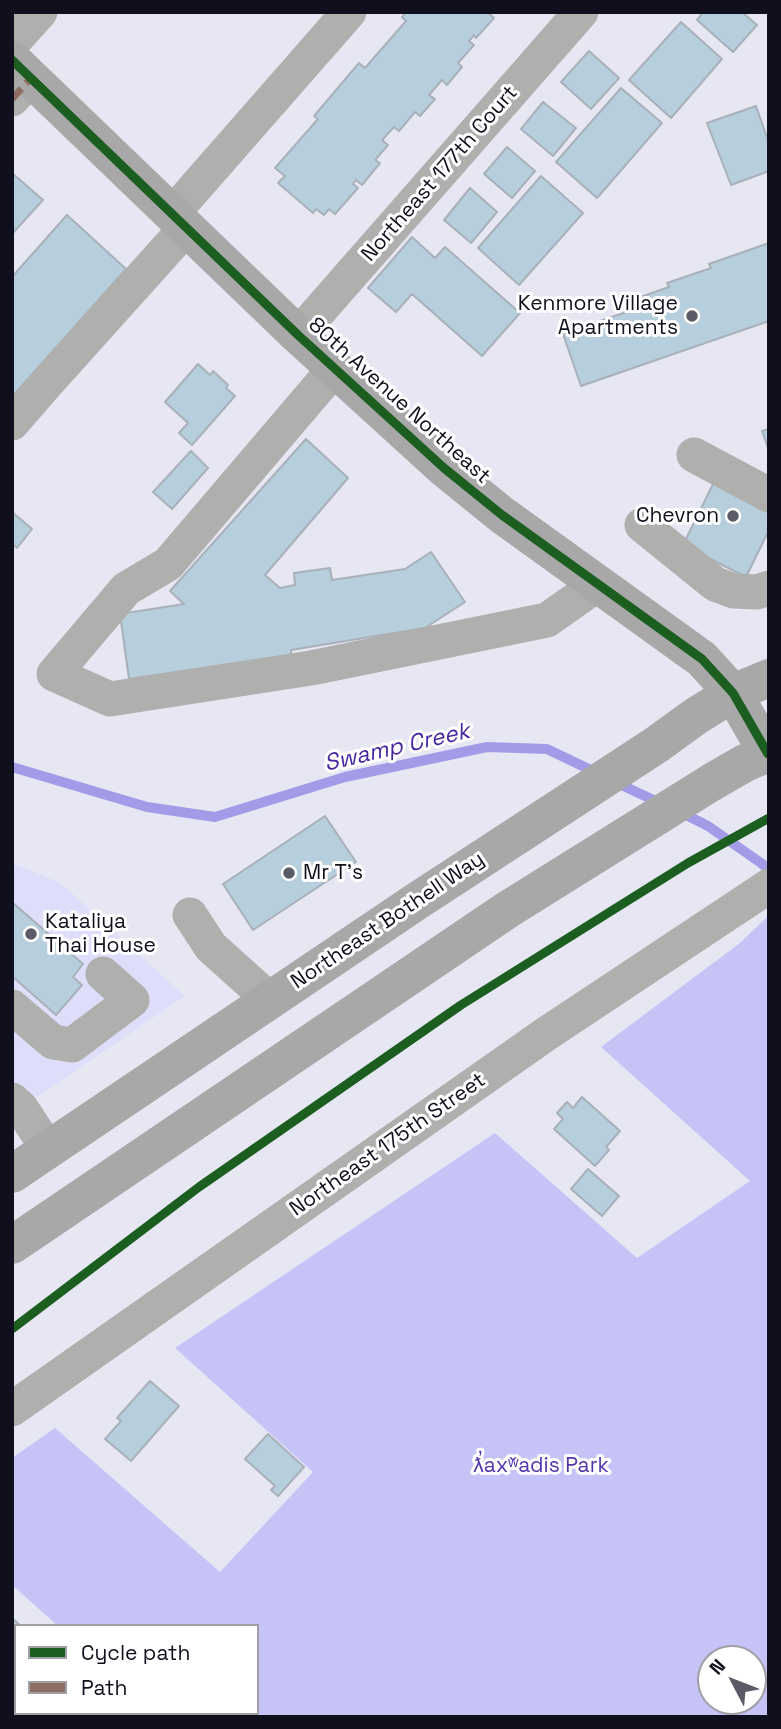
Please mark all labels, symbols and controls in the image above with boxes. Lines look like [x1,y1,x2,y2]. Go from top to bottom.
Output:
street label: Northeast 177th Court [357,81,523,267]
place label: Kenmore Village Apartments [518,291,678,341]
marker: Kenmore Village Apartments [684,308,700,324]
street label: 80th Avenue Northeast [303,313,495,489]
place label: Chevron [636,503,719,529]
marker: Chevron [725,508,741,524]
water label: Swamp Creek [321,718,473,778]
street label: Northeast Bothell Way [287,847,489,995]
place label: Mr T's [303,860,363,886]
marker: Mr T's [281,865,297,881]
place label: Kataliya Thai House [45,909,156,959]
marker: Kataliya Thai House [23,926,39,942]
street label: Northeast 175th Street [285,1068,491,1222]
park label: ƛ̕ax̌ʷadis Park [473,1453,609,1479]
legend [14,1624,259,1715]
text: Cycle path [81,1639,190,1666]
north arrow [697,1645,767,1715]
text: N [704,1654,731,1680]
text: Path [81,1674,127,1701]

